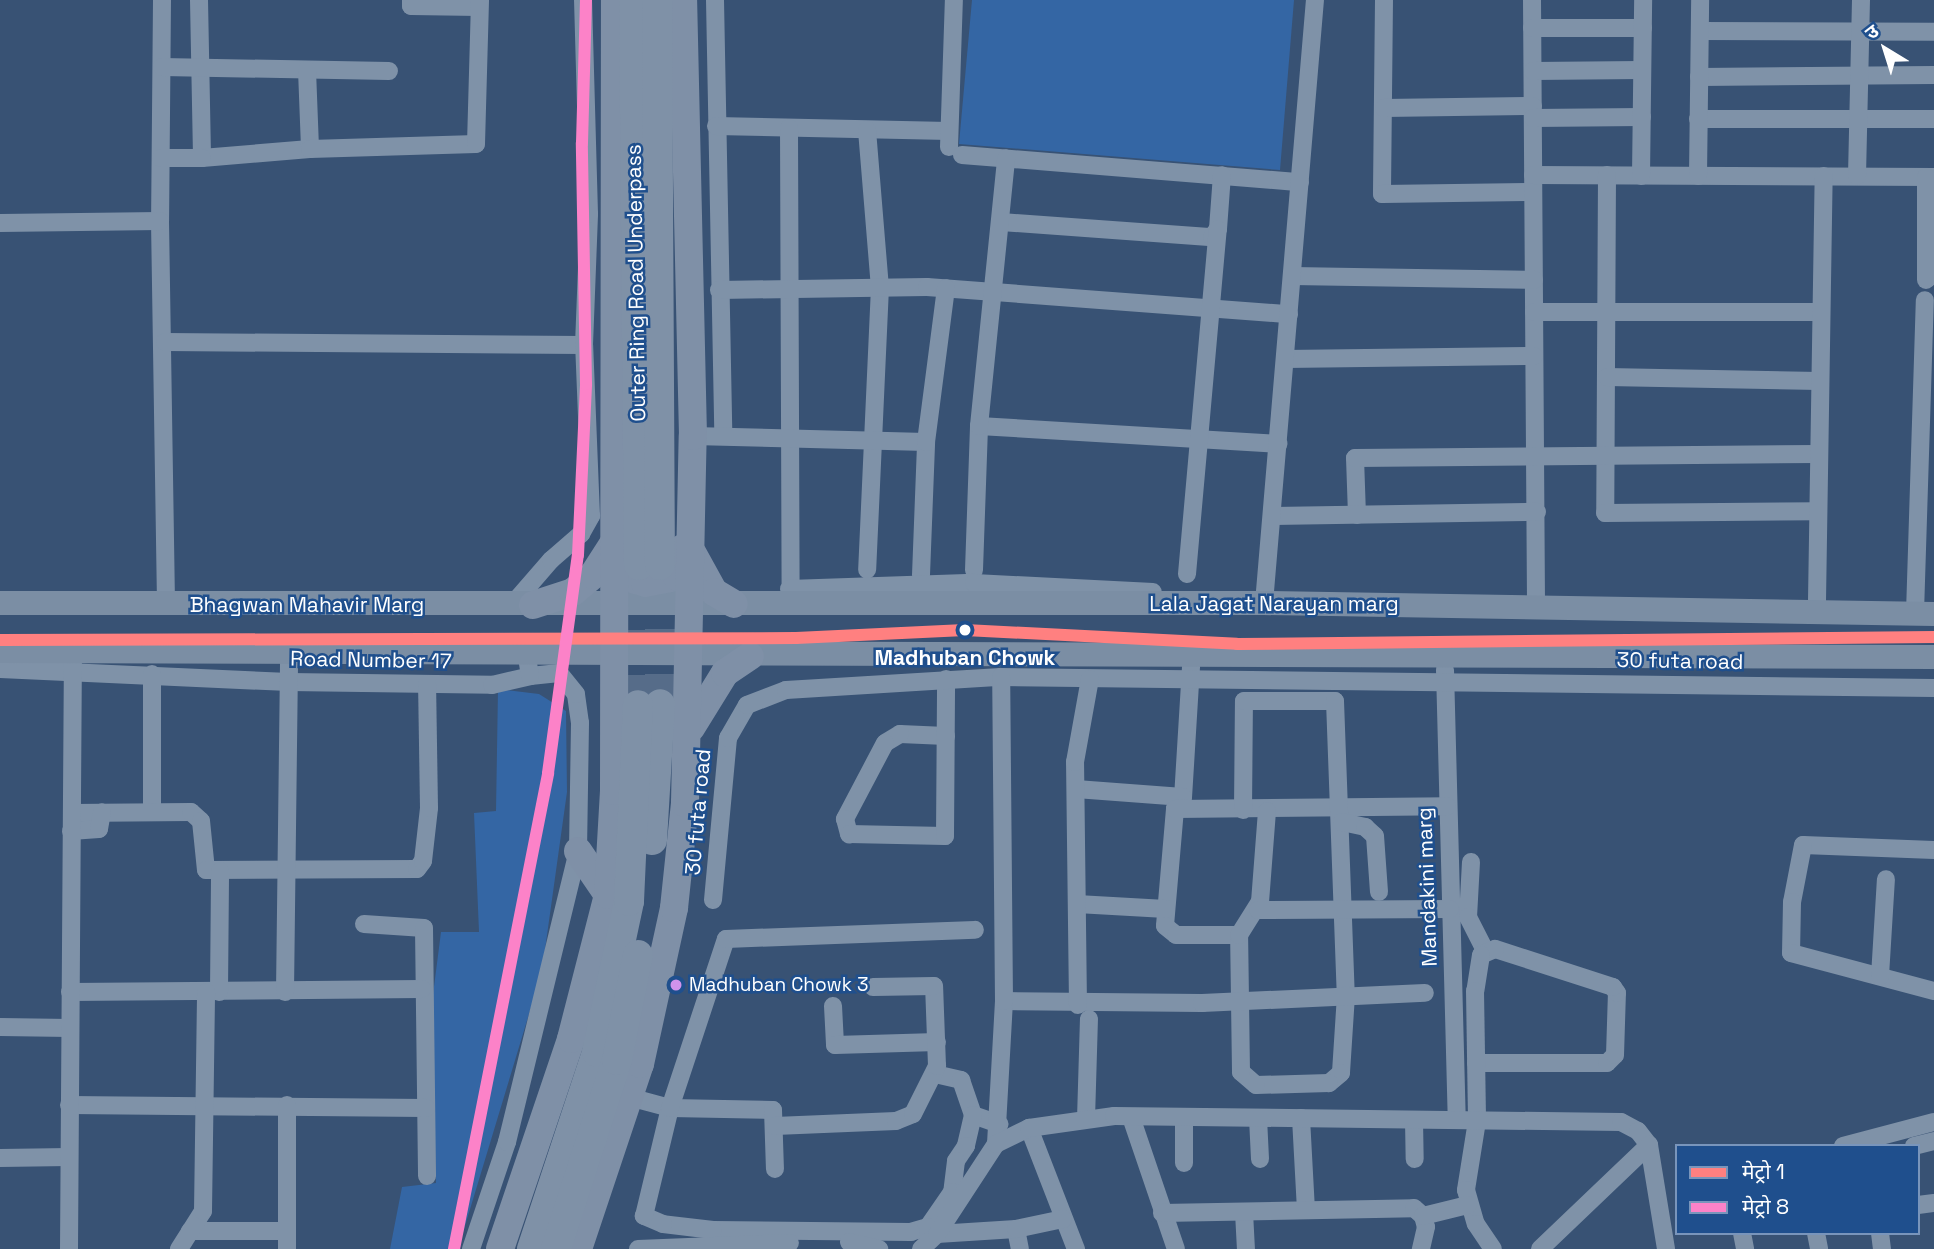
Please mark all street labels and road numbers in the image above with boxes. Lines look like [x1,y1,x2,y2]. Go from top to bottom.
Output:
street label: Outer Ring Road Underpass [621,144,651,422]
street label: Lala Jagat Narayan marg [1149,591,1399,617]
street label: Bhagwan Mahavir Marg [190,592,424,618]
street label: Road Number 17 [290,646,452,674]
street label: 30 futa road [1616,647,1744,675]
street label: 30 futa road [680,748,716,876]
street label: Mandakini marg [1412,807,1442,967]

